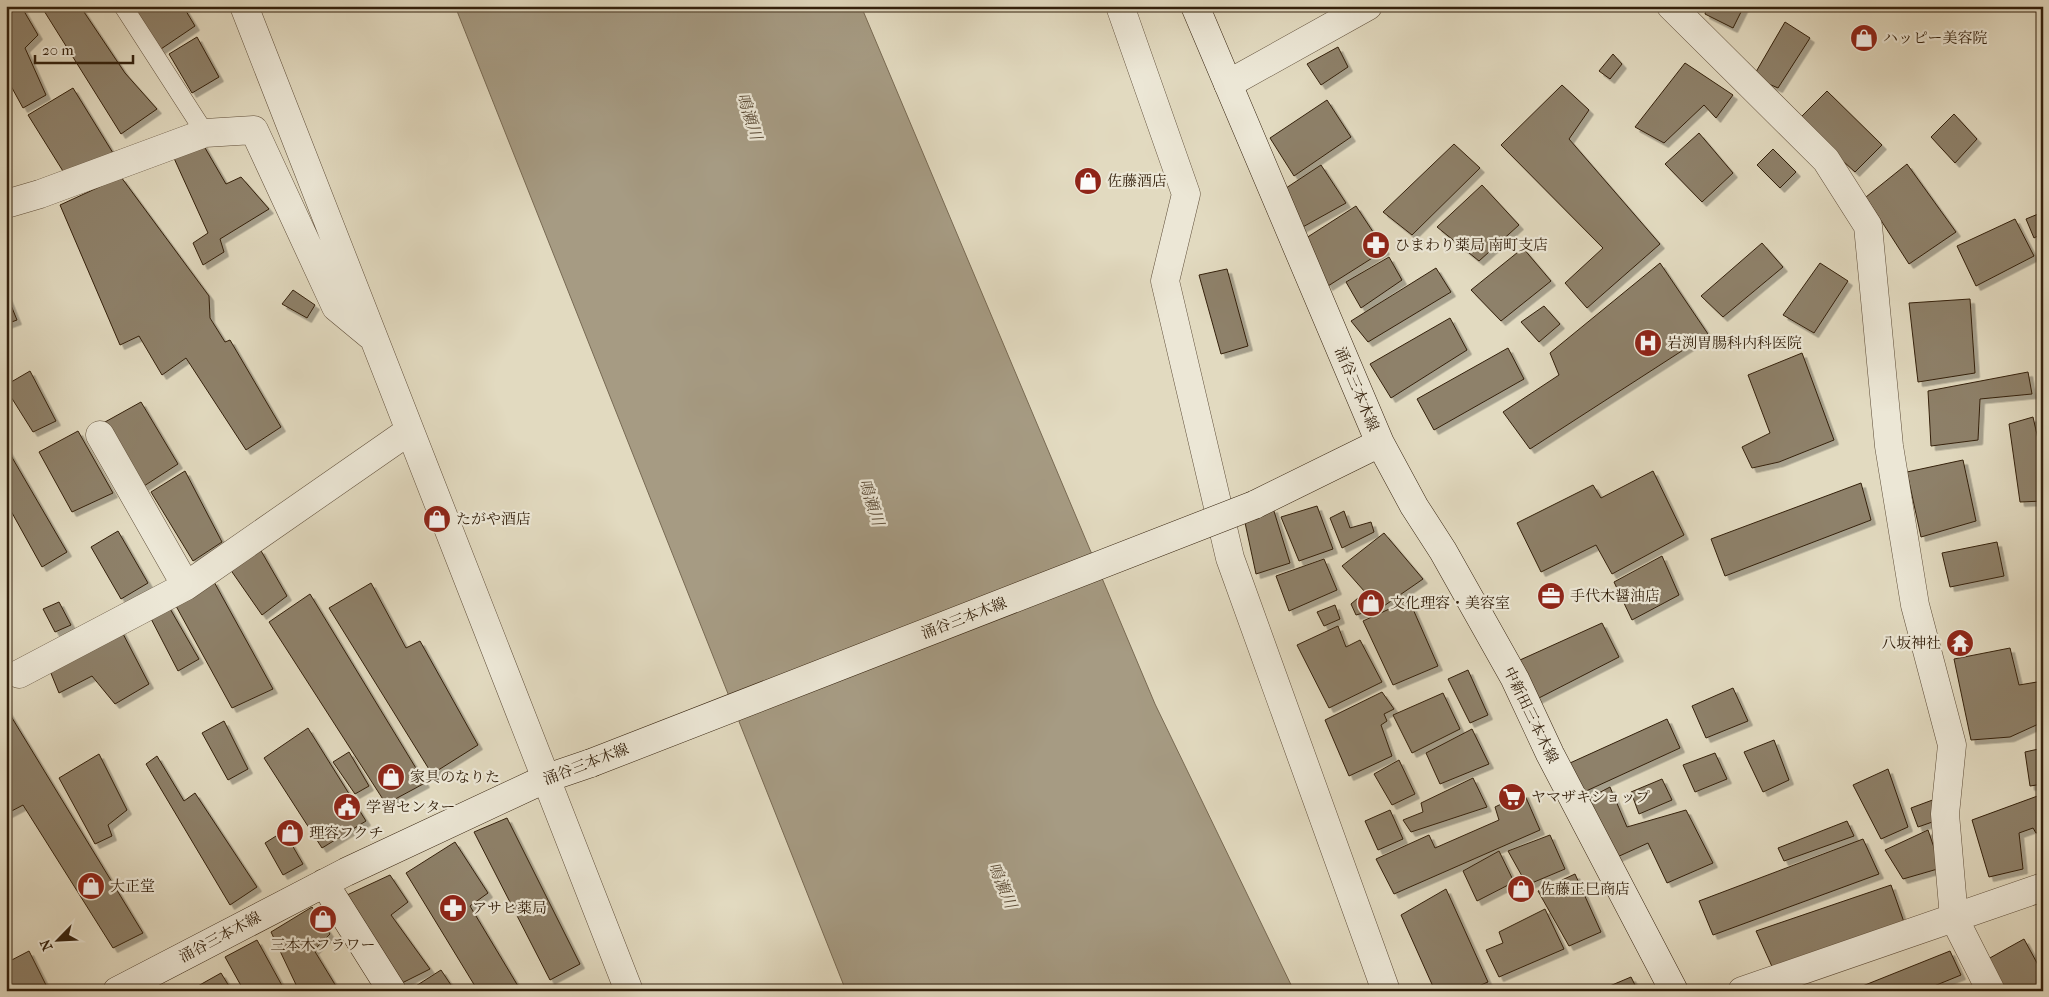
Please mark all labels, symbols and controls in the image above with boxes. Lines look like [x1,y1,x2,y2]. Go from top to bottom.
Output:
shop icon: ハッピー美容院 [1849,23,1879,53]
place label: ハッピー美容院 [1883,29,1987,47]
scale bar [35,32,132,64]
text: 20 m [42,41,74,59]
water label: 鳴瀬川 [733,90,767,144]
shop icon: 佐藤酒店 [1073,166,1103,196]
place label: 佐藤酒店 [1107,172,1167,190]
pharmacy icon: ひまわり薬局 南町支店 [1361,230,1391,260]
place label: ひまわり薬局 南町支店 [1395,236,1548,254]
hospital icon: 岩渕胃腸科内科医院 [1633,328,1663,358]
place label: 岩渕胃腸科内科医院 [1667,334,1802,352]
street label: 涌谷三本木線 [1331,344,1383,434]
water label: 鳴瀬川 [855,476,889,530]
shop icon: たがや酒店 [422,504,452,534]
place label: たがや酒店 [456,510,531,528]
office icon: 手代木醤油店 [1536,581,1566,611]
place label: 手代木醤油店 [1570,587,1660,605]
shop icon: 文化理容・美容室 [1356,588,1386,618]
street label: 涌谷三本木線 [919,593,1009,643]
place label: 文化理容・美容室 [1390,594,1510,612]
temple icon: 八坂神社 [1945,628,1975,658]
place label: 八坂神社 [1881,634,1941,652]
street label: 中新田三本木線 [1500,664,1562,766]
street label: 涌谷三本木線 [541,739,631,789]
shop icon: 家具のなりた [376,762,406,792]
place label: 家具のなりた [410,768,500,786]
supermarket icon: ヤマザキショップ [1497,782,1527,812]
place label: ヤマザキショップ [1531,788,1651,806]
public building icon: 学習センター [332,792,362,822]
place label: 学習センター [366,798,455,816]
shop icon: 理容フクチ [275,818,305,848]
place label: 理容フクチ [309,824,384,842]
water label: 鳴瀬川 [984,859,1021,913]
shop icon: 大正堂 [76,871,106,901]
shop icon: 佐藤正巳商店 [1506,874,1536,904]
place label: 大正堂 [110,877,155,895]
place label: 佐藤正巳商店 [1540,880,1630,898]
pharmacy icon: アサヒ薬局 [438,893,468,923]
place label: アサヒ薬局 [472,899,547,917]
shop icon: 三本木フラワー [308,904,338,934]
street label: 涌谷三本木線 [176,908,264,966]
north arrow [32,914,82,964]
text: N [37,936,57,953]
place label: 三本木フラワー [270,936,376,954]

